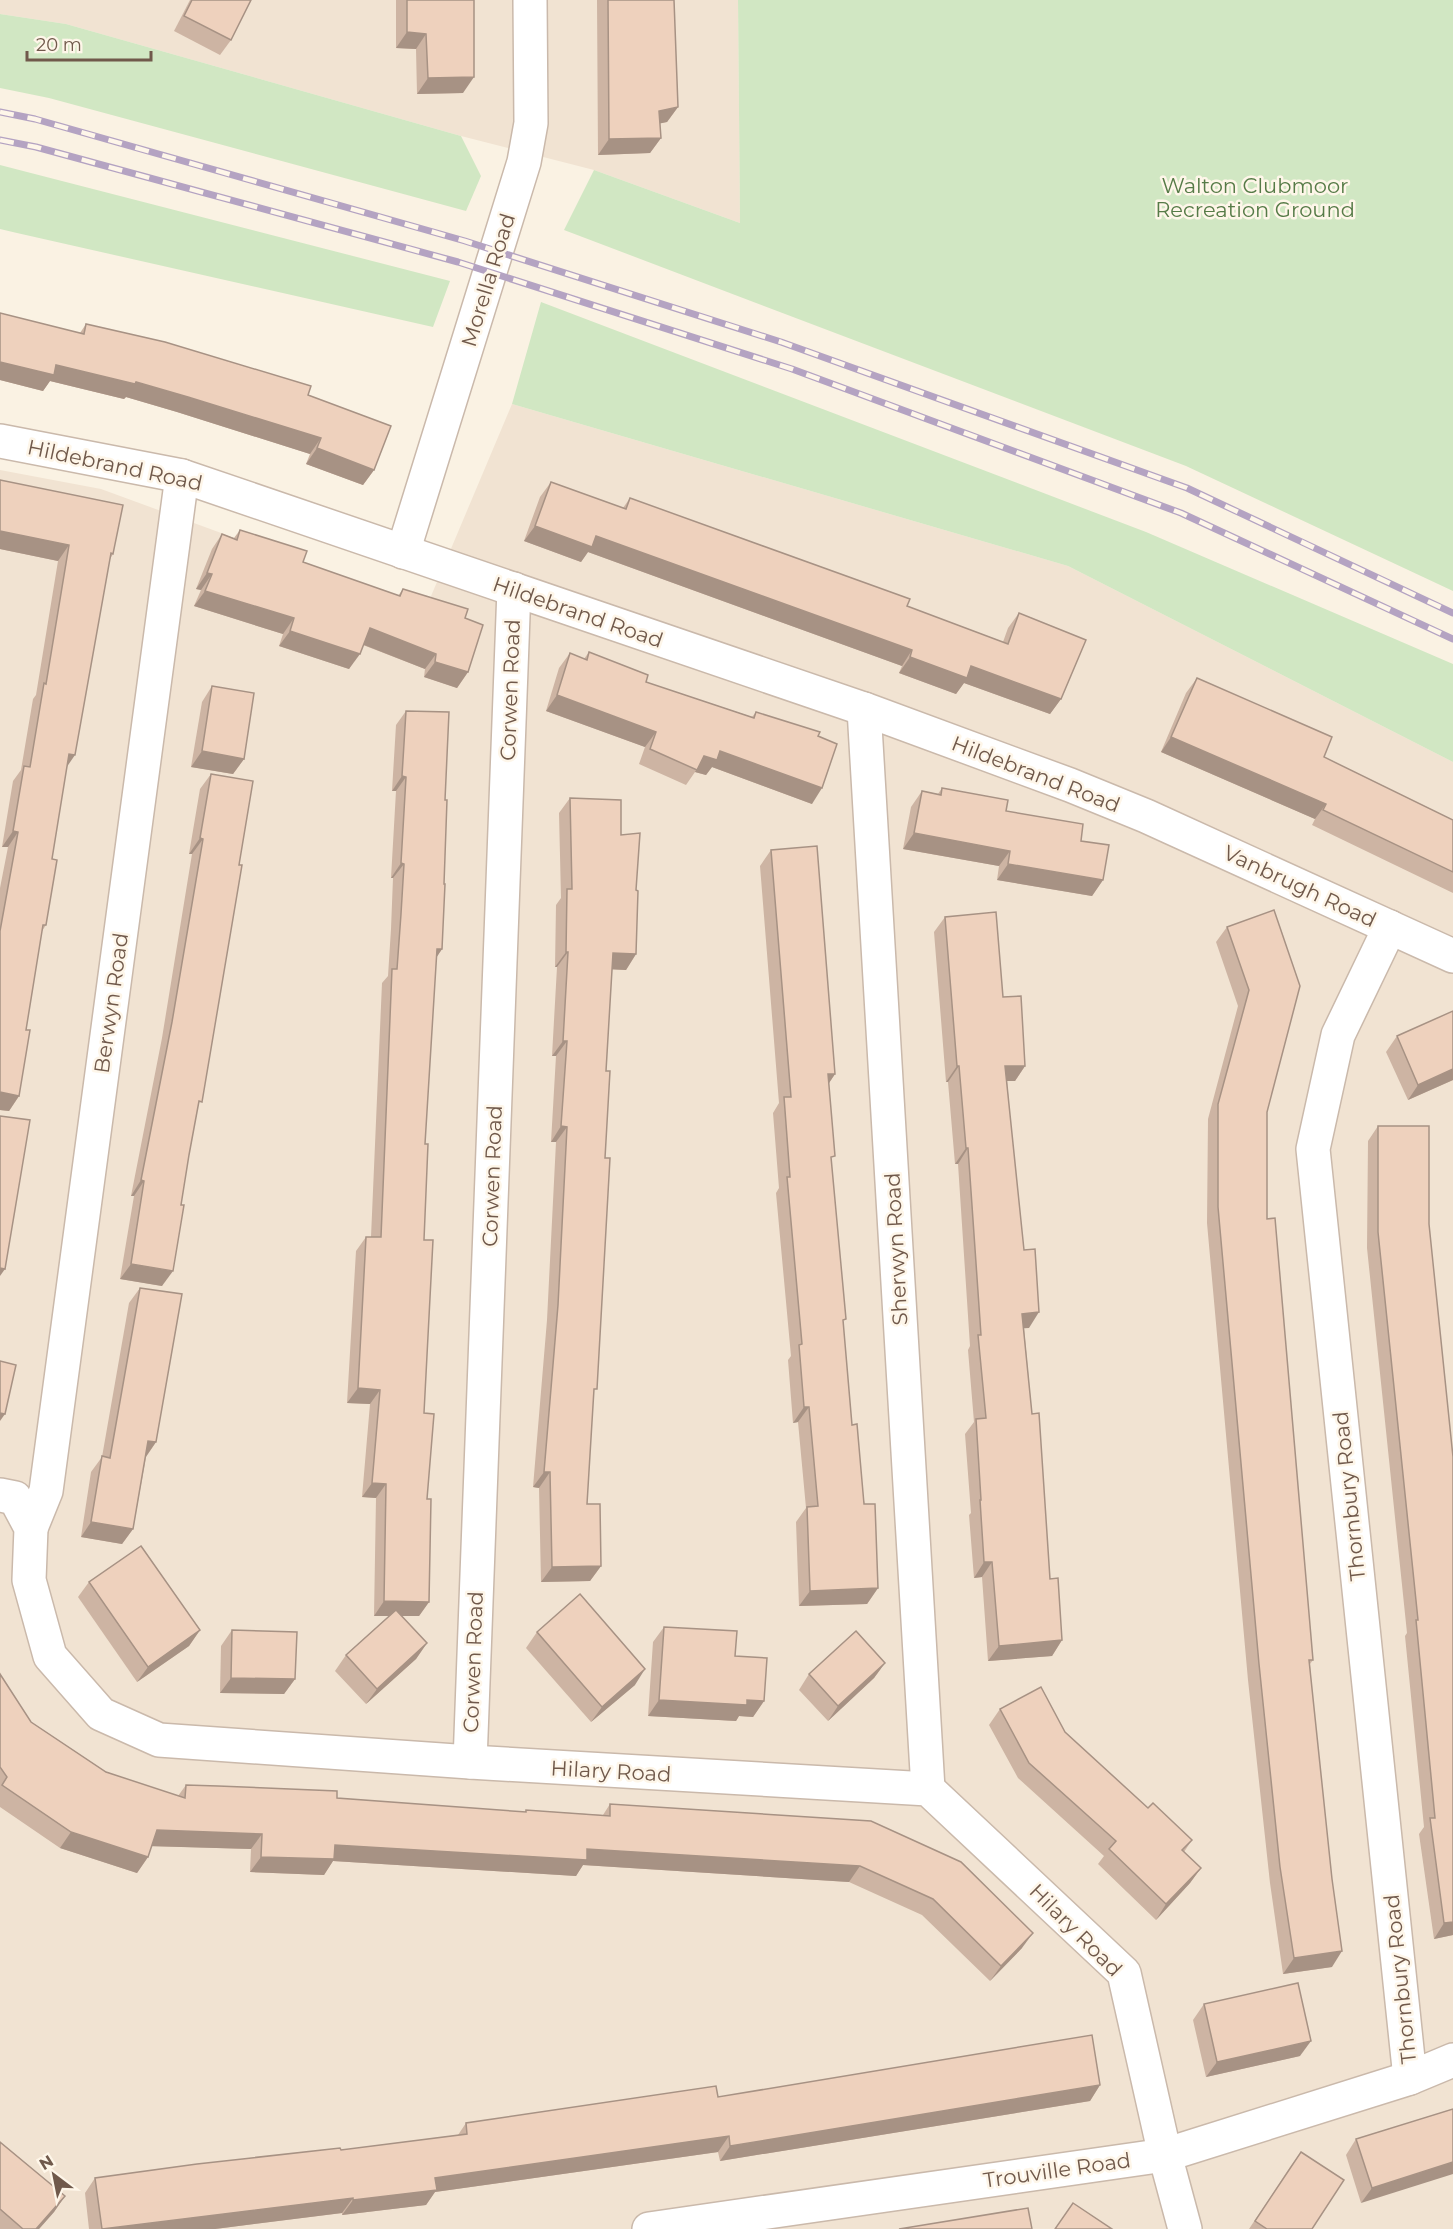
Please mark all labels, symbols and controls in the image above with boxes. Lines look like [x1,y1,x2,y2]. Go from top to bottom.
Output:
scale bar [27,24,152,62]
text: 20 m [36,34,82,56]
park label: Walton Clubmoor Recreation Ground [1155,173,1355,222]
street label: Morella Road [456,210,520,350]
street label: Hildebrand Road [25,434,205,496]
street label: Hildebrand Road [490,571,666,653]
street label: Corwen Road [495,619,525,761]
street label: Hildebrand Road [948,730,1124,818]
street label: Vanbrugh Road [1220,840,1380,932]
street label: Berwyn Road [89,931,133,1075]
street label: Corwen Road [477,1105,507,1247]
street label: Sherwyn Road [880,1172,912,1326]
street label: Thornbury Road [1328,1410,1370,1582]
street label: Corwen Road [458,1591,488,1733]
street label: Hilary Road [550,1755,672,1787]
street label: Hilary Road [1024,1878,1128,1982]
street label: Thornbury Road [1379,1893,1421,2065]
north arrow [24,2145,84,2205]
street label: Trouville Road [982,2147,1132,2193]
text: N [36,2151,57,2174]

